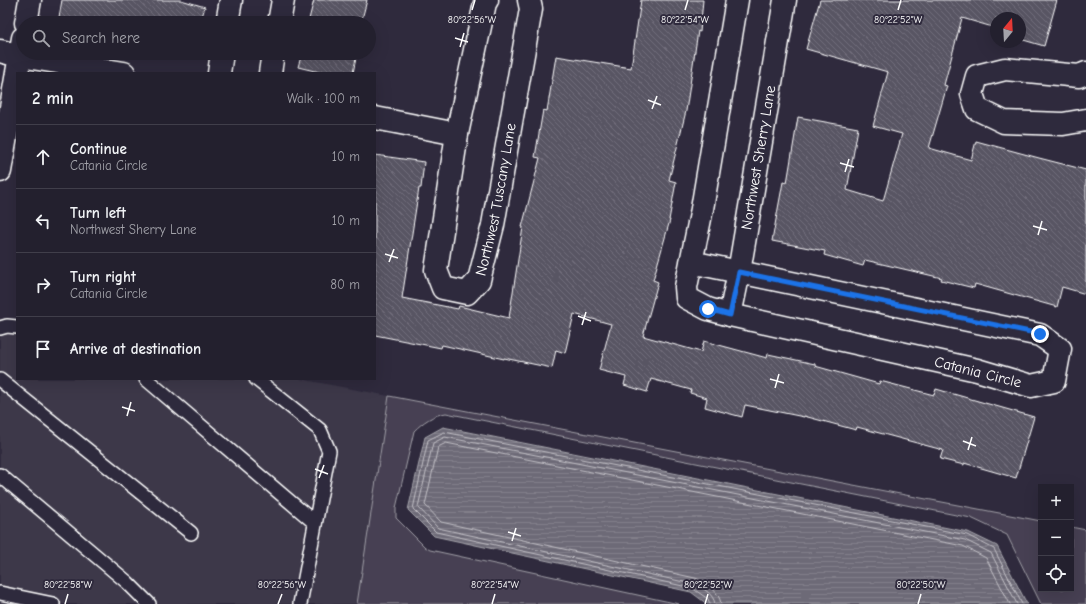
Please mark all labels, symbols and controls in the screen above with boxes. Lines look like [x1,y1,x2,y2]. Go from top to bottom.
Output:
north arrow [990,12,1026,48]
text: 80°22'56"W [448,14,497,26]
text: 80°22'54"W [661,14,709,26]
text: 80°22'52"W [874,14,922,26]
search box [16,16,376,60]
icon: search [30,27,52,49]
text: Search here [62,29,140,47]
street label: Northwest Sherry Lane [737,83,780,231]
text: 2 min [32,89,73,108]
text: Walk · 100 m [287,91,360,106]
street label: Northwest Tuscany Lane [471,121,520,278]
text: Continue [70,140,127,158]
icon: ahead [32,146,54,168]
text: 10 m [332,149,360,164]
text: Catania Circle [70,158,147,173]
text: Turn left [70,204,126,222]
icon: left [32,210,54,232]
text: 10 m [332,213,360,228]
text: Northwest Sherry Lane [70,222,197,237]
text: Turn right [70,268,136,286]
icon: right [32,274,54,296]
text: 80 m [330,277,360,292]
text: Catania Circle [70,286,147,301]
route start [699,300,717,318]
route end [1031,325,1049,343]
icon: arrive [32,338,54,360]
text: Arrive at destination [70,340,201,358]
street label: Catania Circle [933,352,1024,392]
map controls [1038,484,1074,592]
button: + [1038,484,1074,520]
button: − [1038,520,1074,556]
button: locate [1038,556,1074,592]
text: 80°22'58"W [44,579,92,591]
text: 80°22'56"W [258,579,307,591]
text: 80°22'54"W [471,579,519,591]
text: 80°22'52"W [684,579,732,591]
text: 80°22'50"W [896,579,946,591]

